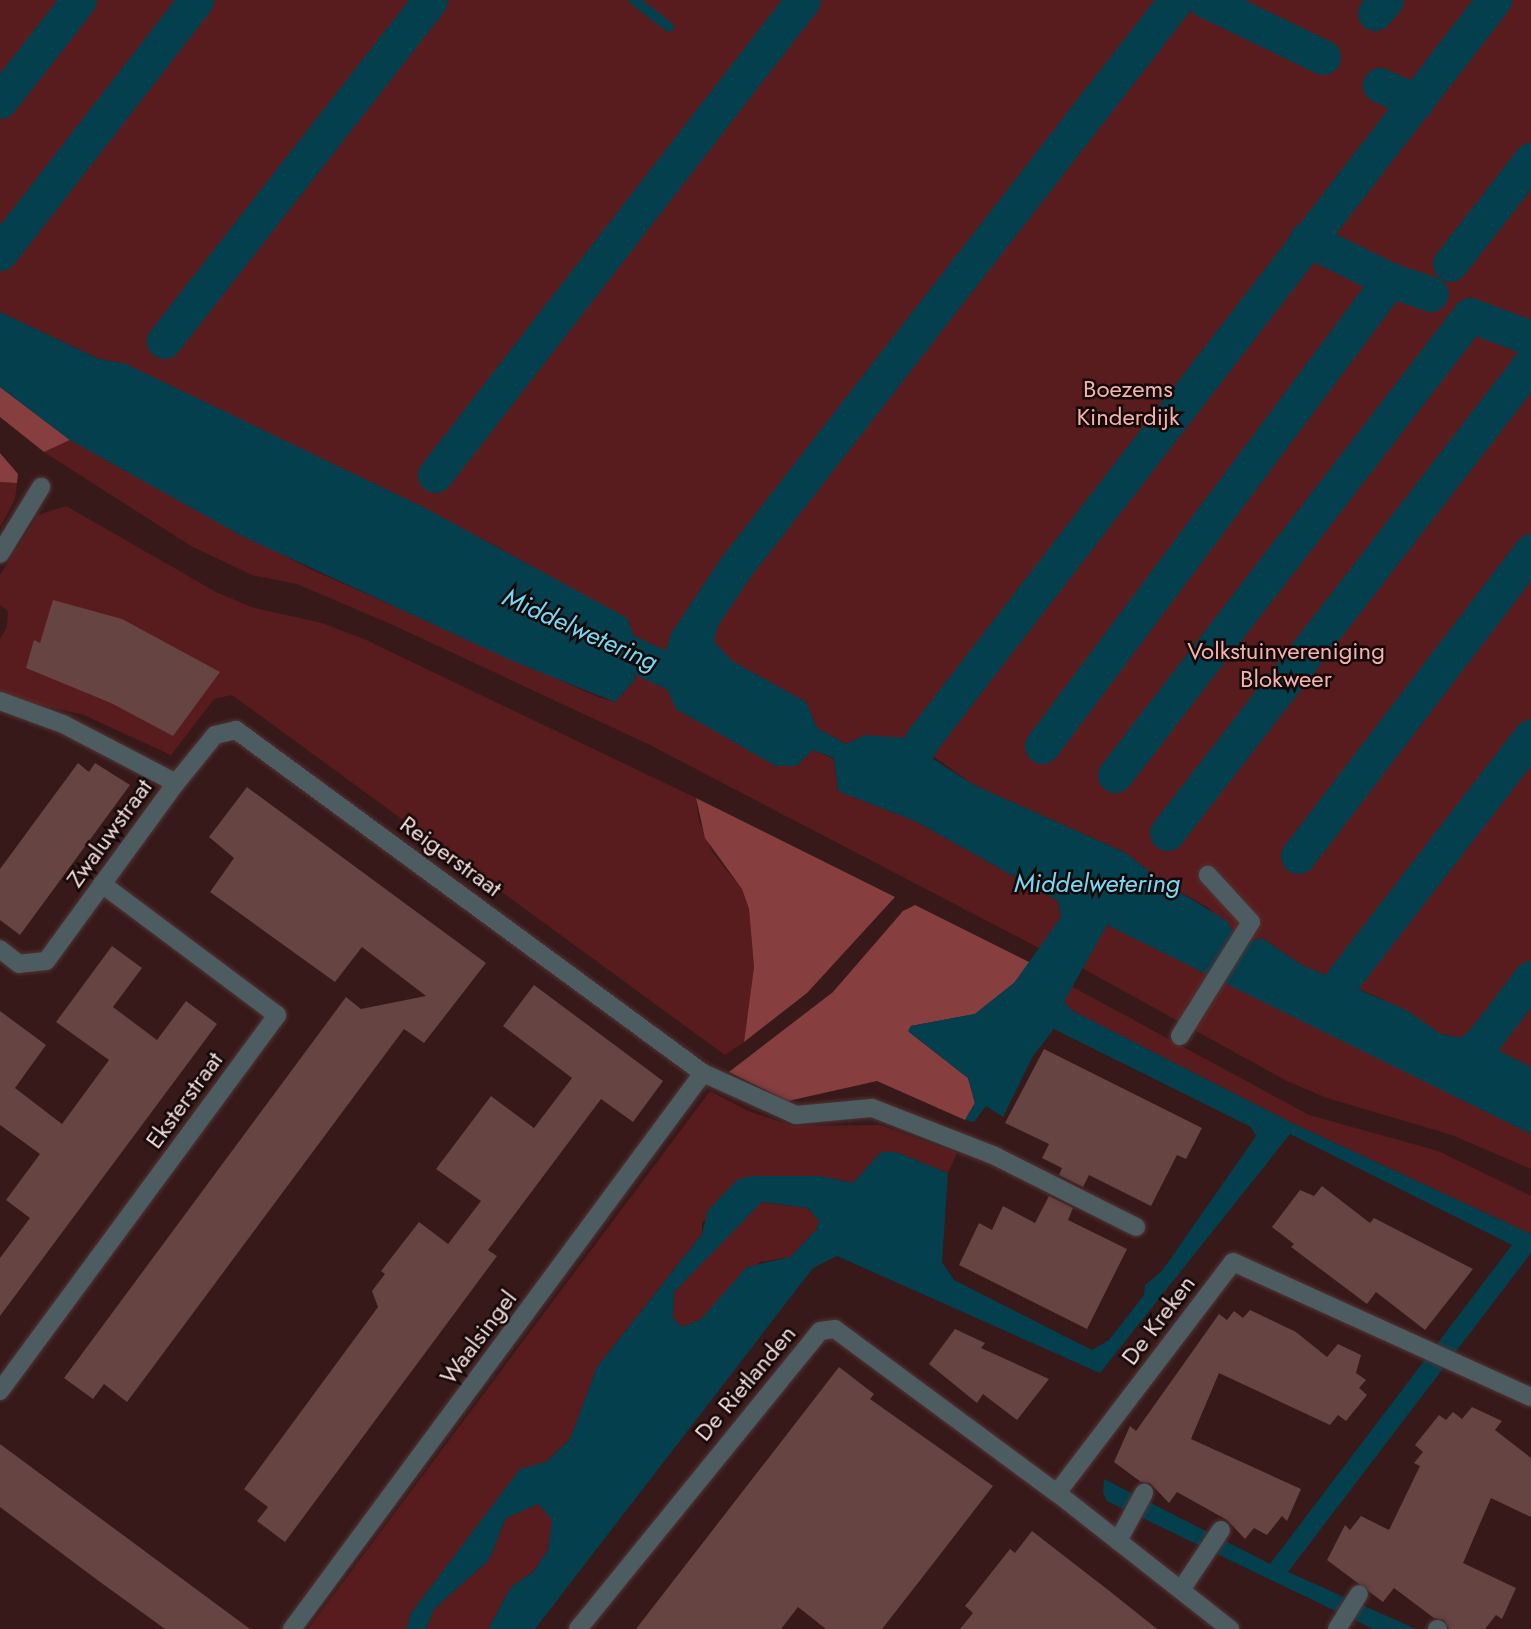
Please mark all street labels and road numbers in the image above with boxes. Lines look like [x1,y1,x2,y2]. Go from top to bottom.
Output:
street label: Zwaluwstraat [60,773,158,893]
street label: Reigerstraat [394,809,508,903]
street label: Eksterstraat [139,1046,229,1154]
street label: De Kreken [1115,1269,1201,1371]
street label: Waalsingel [433,1284,523,1390]
street label: De Rietlanden [688,1319,802,1447]

